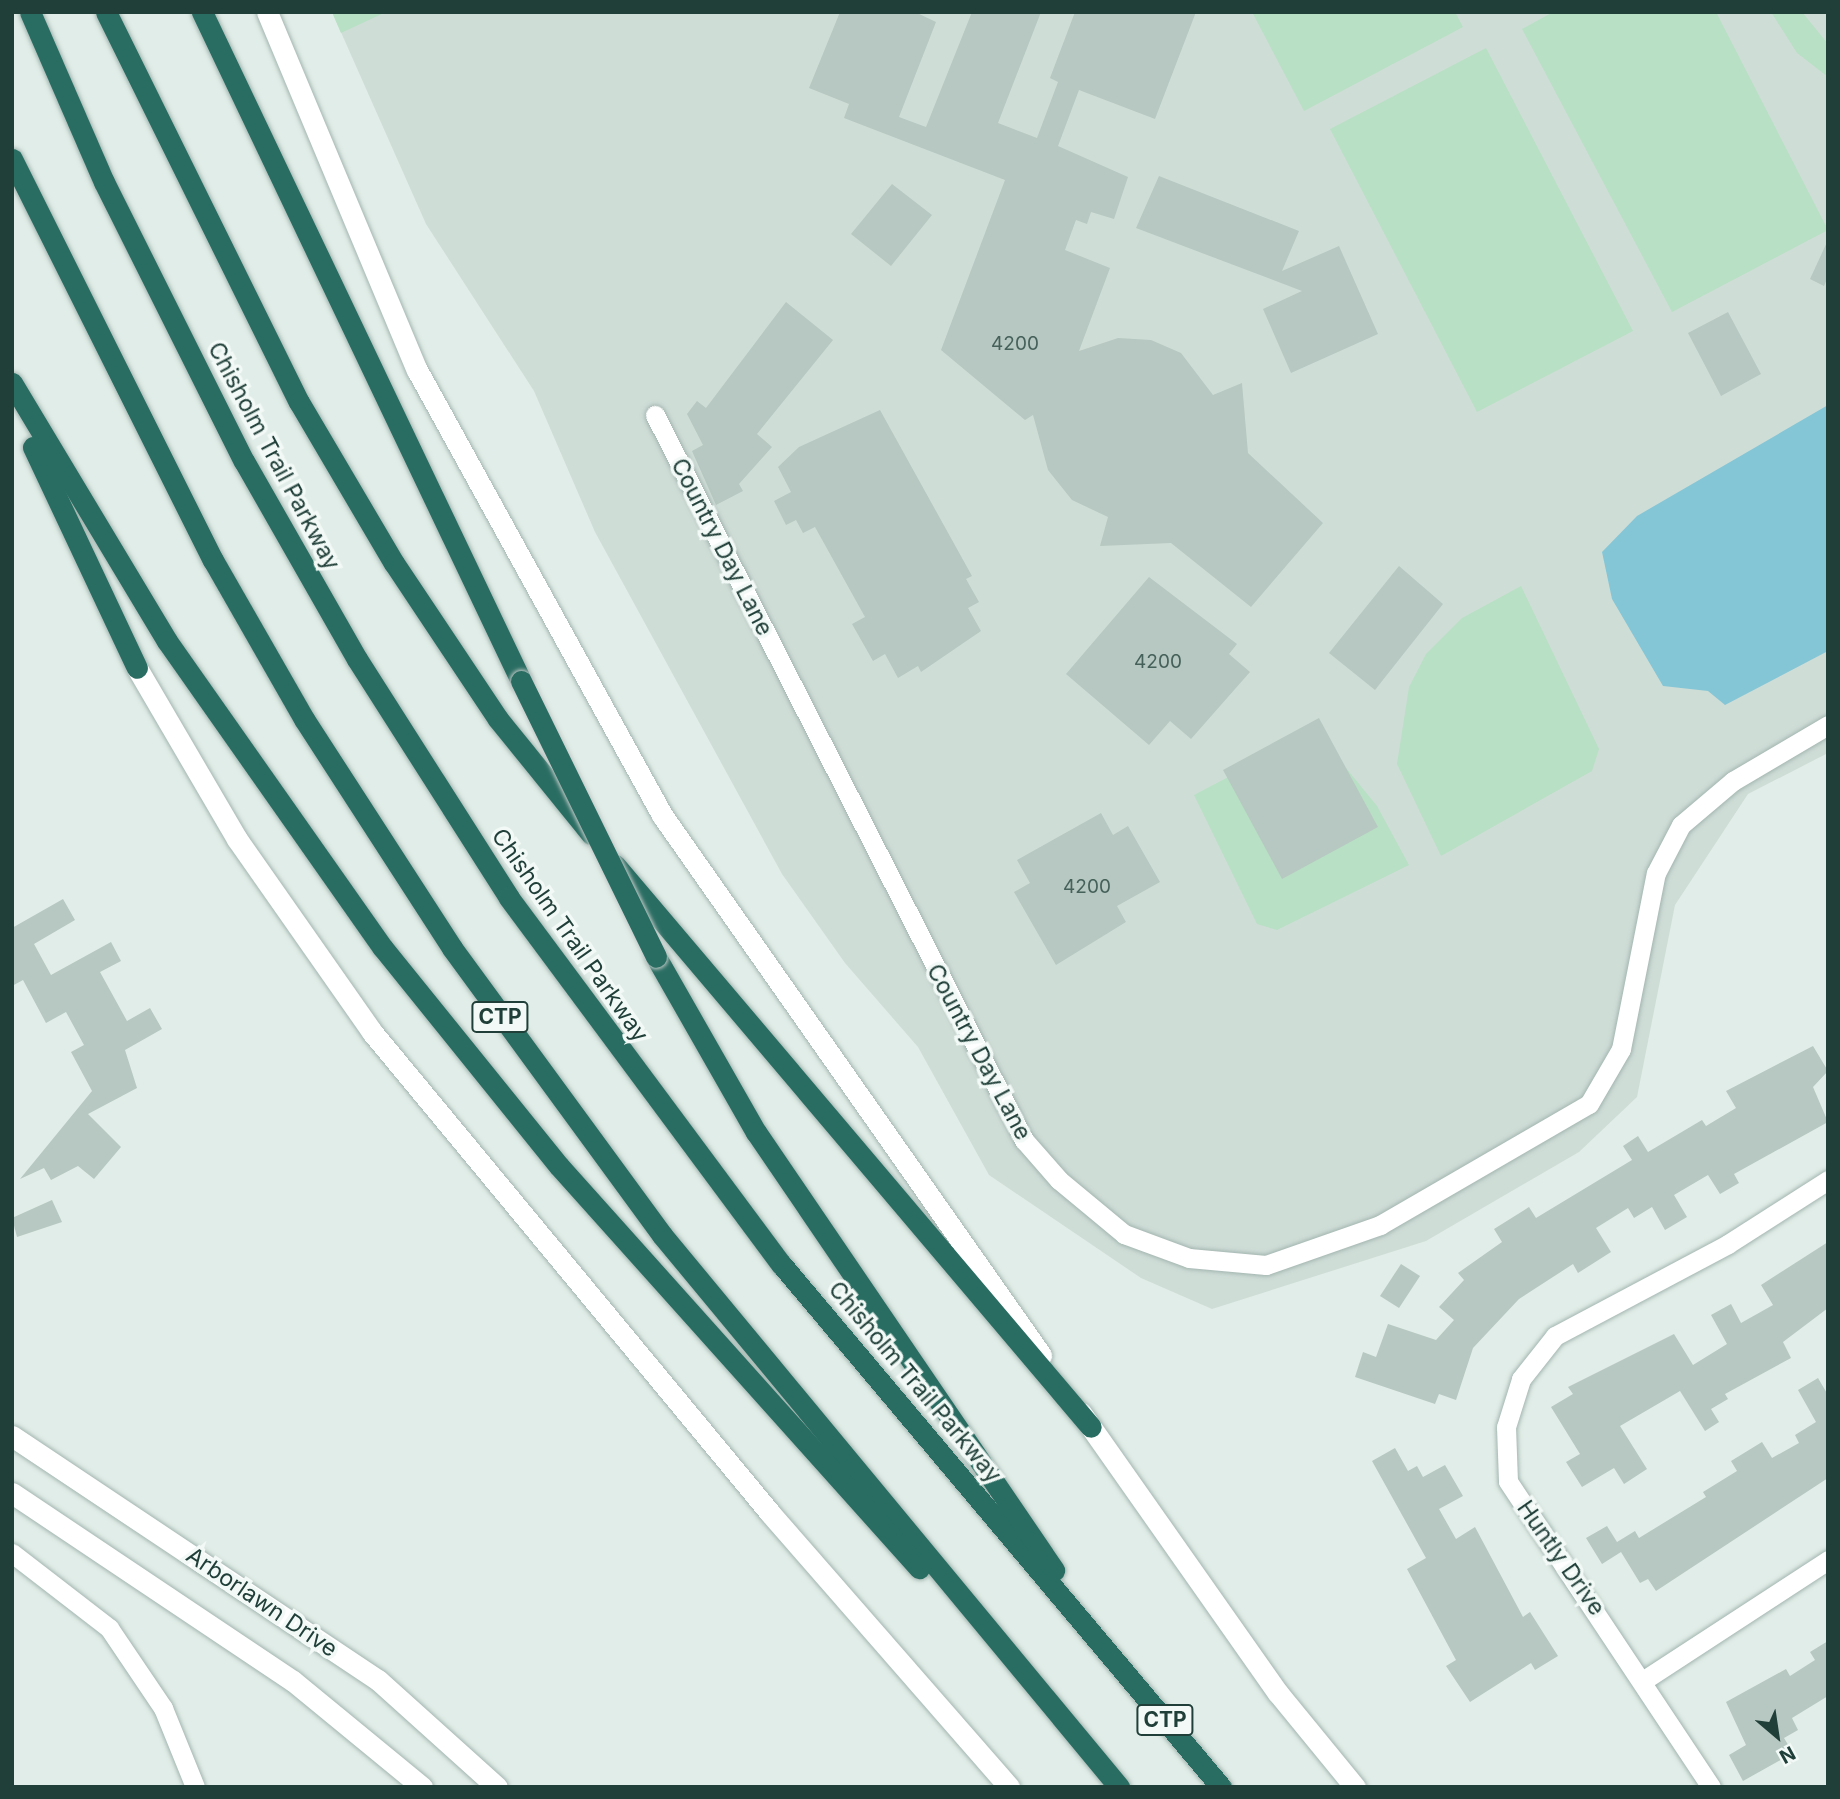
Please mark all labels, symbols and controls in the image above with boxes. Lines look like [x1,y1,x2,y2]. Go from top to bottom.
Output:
house number: 4200 [991,333,1039,355]
street label: Chisholm Trail Parkway [202,337,346,575]
street label: Country Day Lane [665,454,779,640]
house number: 4200 [1134,651,1182,673]
street label: Chisholm Trail Parkway [486,823,654,1047]
house number: 4200 [1063,876,1111,898]
street label: Country Day Lane [921,959,1037,1145]
road number: CTP [470,1000,530,1034]
street label: Chisholm Trail Parkway [823,1276,1007,1488]
street label: Huntly Drive [1511,1495,1611,1621]
street label: Arborlawn Drive [181,1541,343,1663]
north arrow [1742,1701,1812,1771]
road number: CTP [1135,1702,1195,1738]
text: N [1776,1741,1799,1768]

